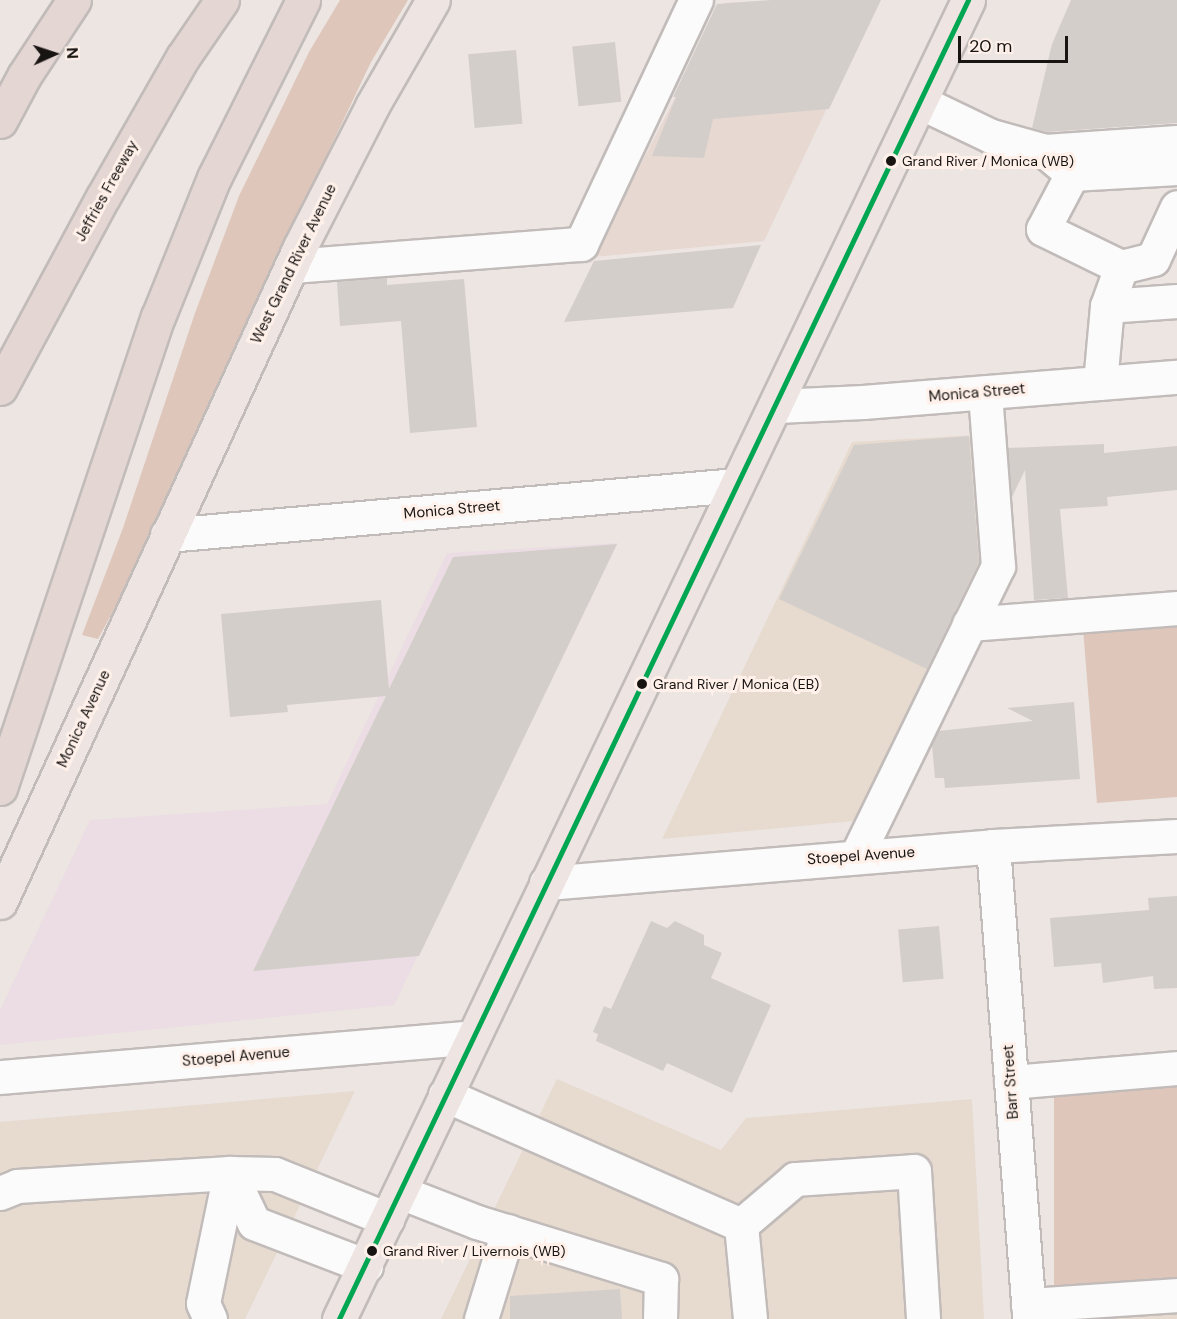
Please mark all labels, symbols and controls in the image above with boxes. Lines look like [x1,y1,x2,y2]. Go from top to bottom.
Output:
north arrow [24,24,84,84]
scale bar [961,24,1070,62]
text: 20 m [969,34,1012,58]
text: N [62,47,83,59]
street label: Jeffries Freeway [72,137,142,245]
place label: Grand River / Monica (WB) [902,153,1074,169]
marker: Grand River / Monica (WB) [885,155,897,167]
street label: West Grand River Avenue [247,181,341,347]
street label: Monica Street [928,380,1026,406]
street label: Monica Street [403,497,501,523]
street label: Monica Avenue [54,667,114,771]
place label: Grand River / Monica (EB) [653,676,819,692]
marker: Grand River / Monica (EB) [636,678,648,690]
street label: Stoepel Avenue [807,843,915,869]
street label: Stoepel Avenue [181,1043,291,1071]
street label: Barr Street [999,1044,1023,1120]
place label: Grand River / Livernois (WB) [383,1243,566,1259]
marker: Grand River / Livernois (WB) [366,1245,378,1257]

